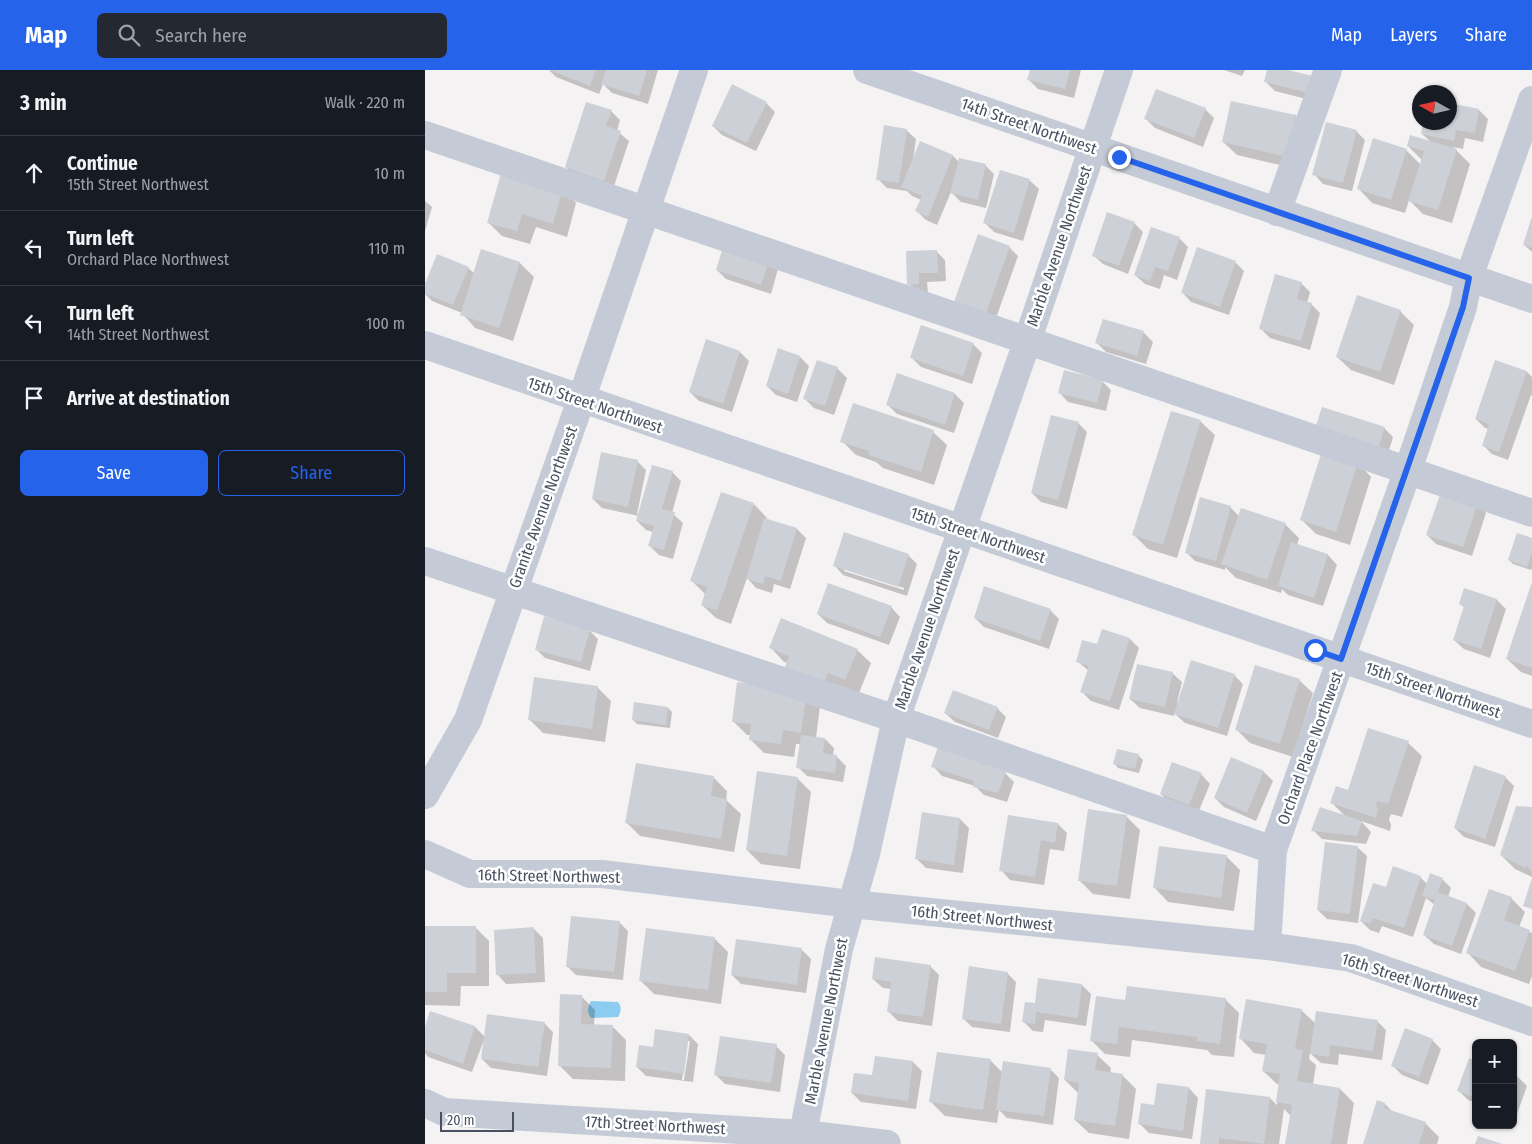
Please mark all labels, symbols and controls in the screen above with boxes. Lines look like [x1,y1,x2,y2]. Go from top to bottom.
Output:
search box [97,13,447,58]
text: Map [25,21,67,49]
icon: search [115,21,143,49]
text: Search here [155,24,247,47]
text: Map [1331,24,1362,46]
text: Layers [1390,24,1437,46]
text: Share [1465,24,1507,46]
north arrow [1412,85,1457,130]
text: 3 min [20,90,67,116]
text: Walk · 220 m [325,93,405,112]
street label: 14th Street Northwest [959,94,1100,158]
route end [1108,146,1131,169]
text: Continue [67,152,138,175]
icon: ahead [20,159,48,187]
street label: Marble Avenue Northwest [1023,162,1096,329]
text: 10 m [374,164,405,183]
text: 15th Street Northwest [67,175,209,194]
text: Turn left [67,227,134,250]
icon: left [20,234,48,262]
text: 110 m [368,239,405,258]
text: Orchard Place Northwest [67,250,229,269]
text: Turn left [67,302,134,325]
icon: left [20,309,48,337]
text: 100 m [366,314,405,333]
text: 14th Street Northwest [67,325,209,344]
street label: 15th Street Northwest [525,373,666,437]
icon: arrive [20,384,48,412]
text: Arrive at destination [67,387,230,410]
street label: Granite Avenue Northwest [505,423,581,591]
button: Save [20,450,208,496]
button: Share [218,450,405,496]
street label: 15th Street Northwest [908,503,1049,567]
street label: Marble Avenue Northwest [891,545,964,712]
route start [1304,639,1327,662]
street label: 15th Street Northwest [1363,658,1504,722]
street label: Orchard Place Northwest [1273,668,1347,827]
street label: 16th Street Northwest [478,865,621,887]
street label: 16th Street Northwest [910,901,1055,935]
street label: Marble Avenue Northwest [801,936,852,1106]
street label: 16th Street Northwest [1339,949,1481,1011]
map controls [1472,1039,1517,1129]
button: + [1472,1039,1517,1084]
button: − [1472,1084,1517,1129]
scale bar [440,1109,514,1132]
text: 20 m [447,1112,475,1129]
street label: 17th Street Northwest [584,1112,727,1138]

